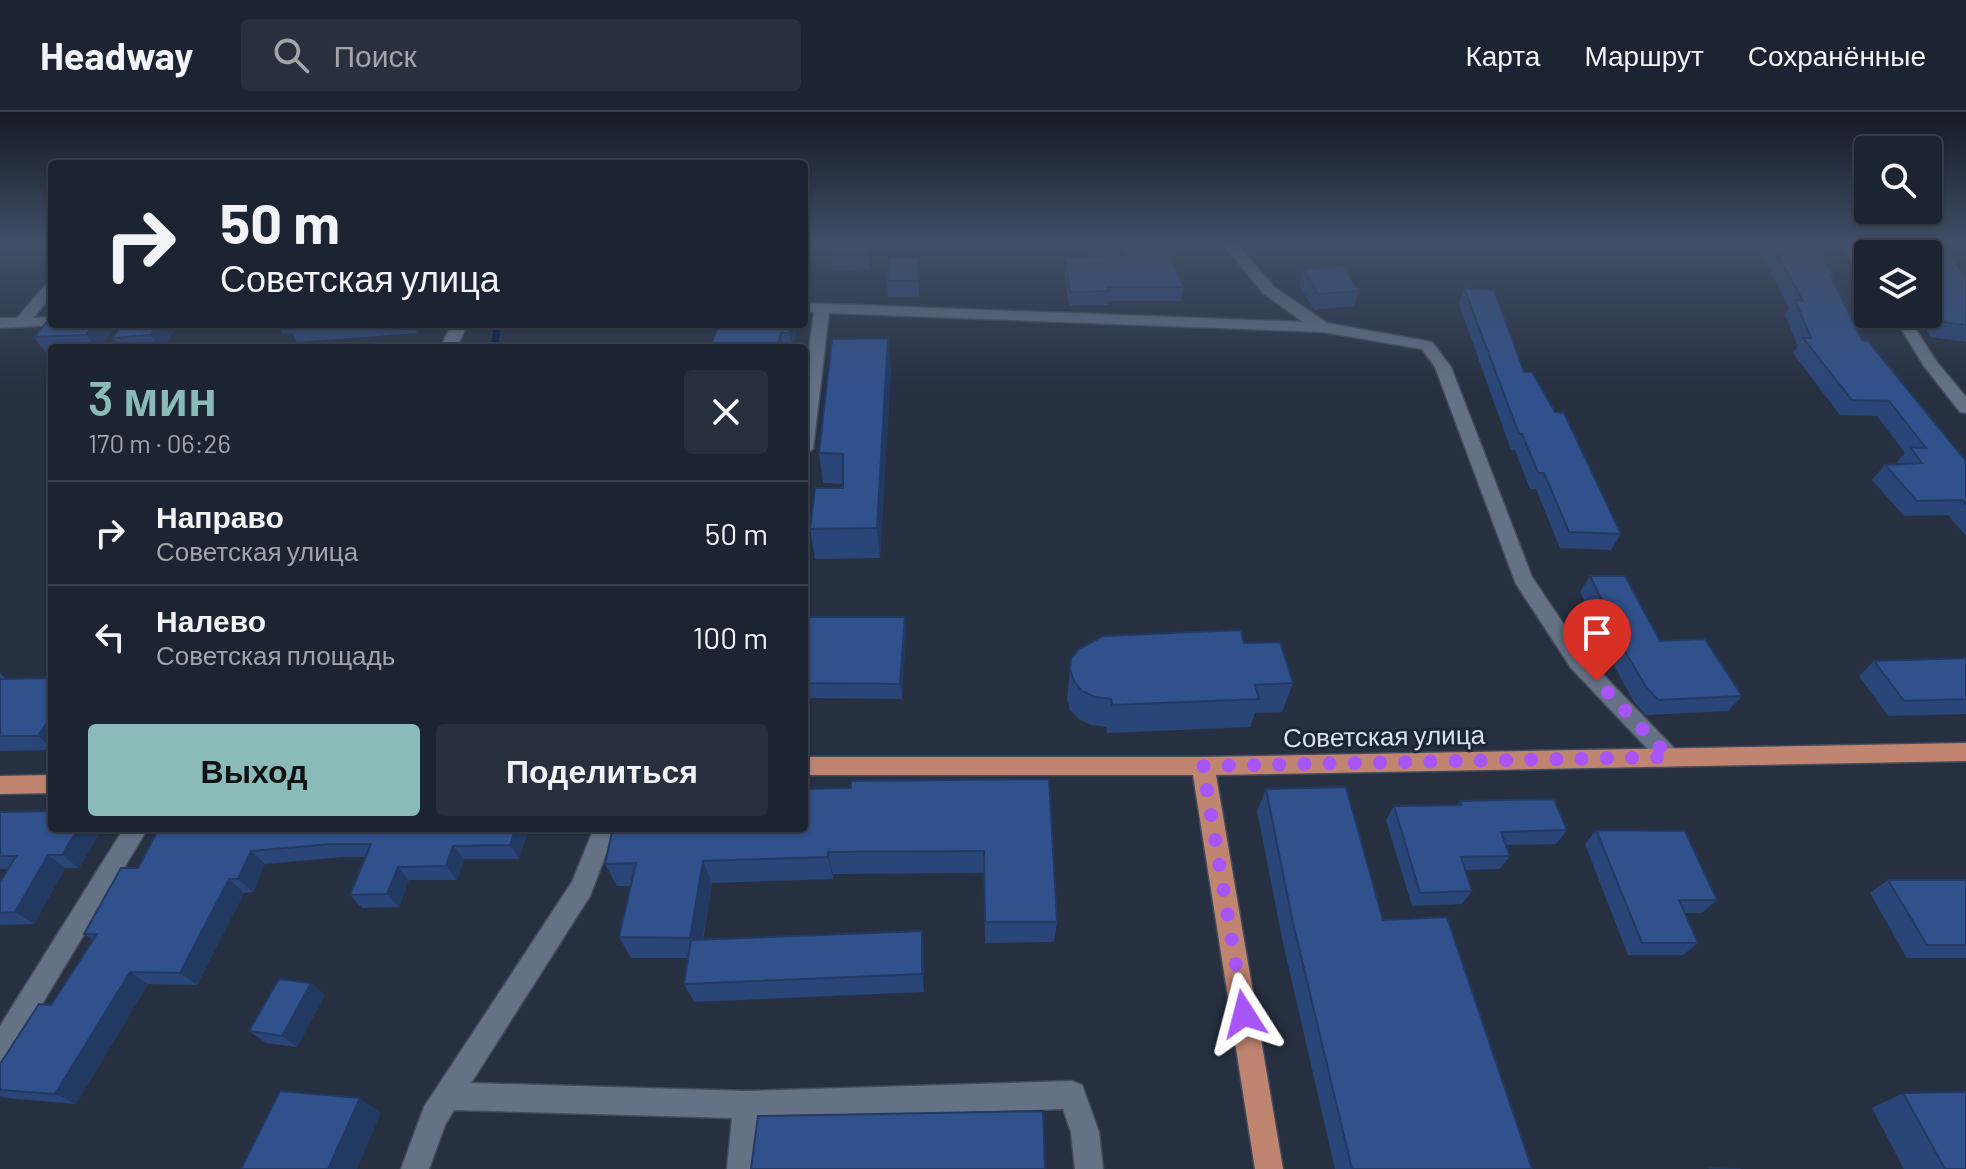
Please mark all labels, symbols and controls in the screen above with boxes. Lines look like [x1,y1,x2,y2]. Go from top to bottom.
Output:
search box [241,19,801,91]
text: Headway [40,32,193,78]
icon: search [269,33,313,77]
text: Поиск [333,37,417,73]
text: Карта [1465,38,1540,72]
text: Маршрут [1584,38,1704,72]
text: Сохранённые [1748,38,1926,72]
map controls [1854,136,1942,328]
button: search [1854,136,1942,224]
text: 50 m [220,188,340,255]
icon: right [88,192,192,296]
button: layers [1854,240,1942,328]
text: Советская улица [220,256,500,299]
text: 3 мин [88,368,217,426]
button: close [684,370,768,454]
text: 170 m · 06:26 [88,427,231,458]
text: Направо [156,498,284,534]
icon: right [88,511,132,555]
text: 50 m [705,515,768,551]
text: Советская улица [156,535,358,566]
pin [1563,599,1631,681]
text: Налево [156,602,266,638]
icon: arrive [1575,611,1619,655]
icon: left [88,615,132,659]
text: 100 m [693,619,768,655]
text: Советская площадь [156,639,395,670]
street label: Советская улица [1283,718,1486,752]
button: Выход [88,724,420,816]
button: Поделиться [436,724,768,816]
position arrow [1202,972,1286,1056]

